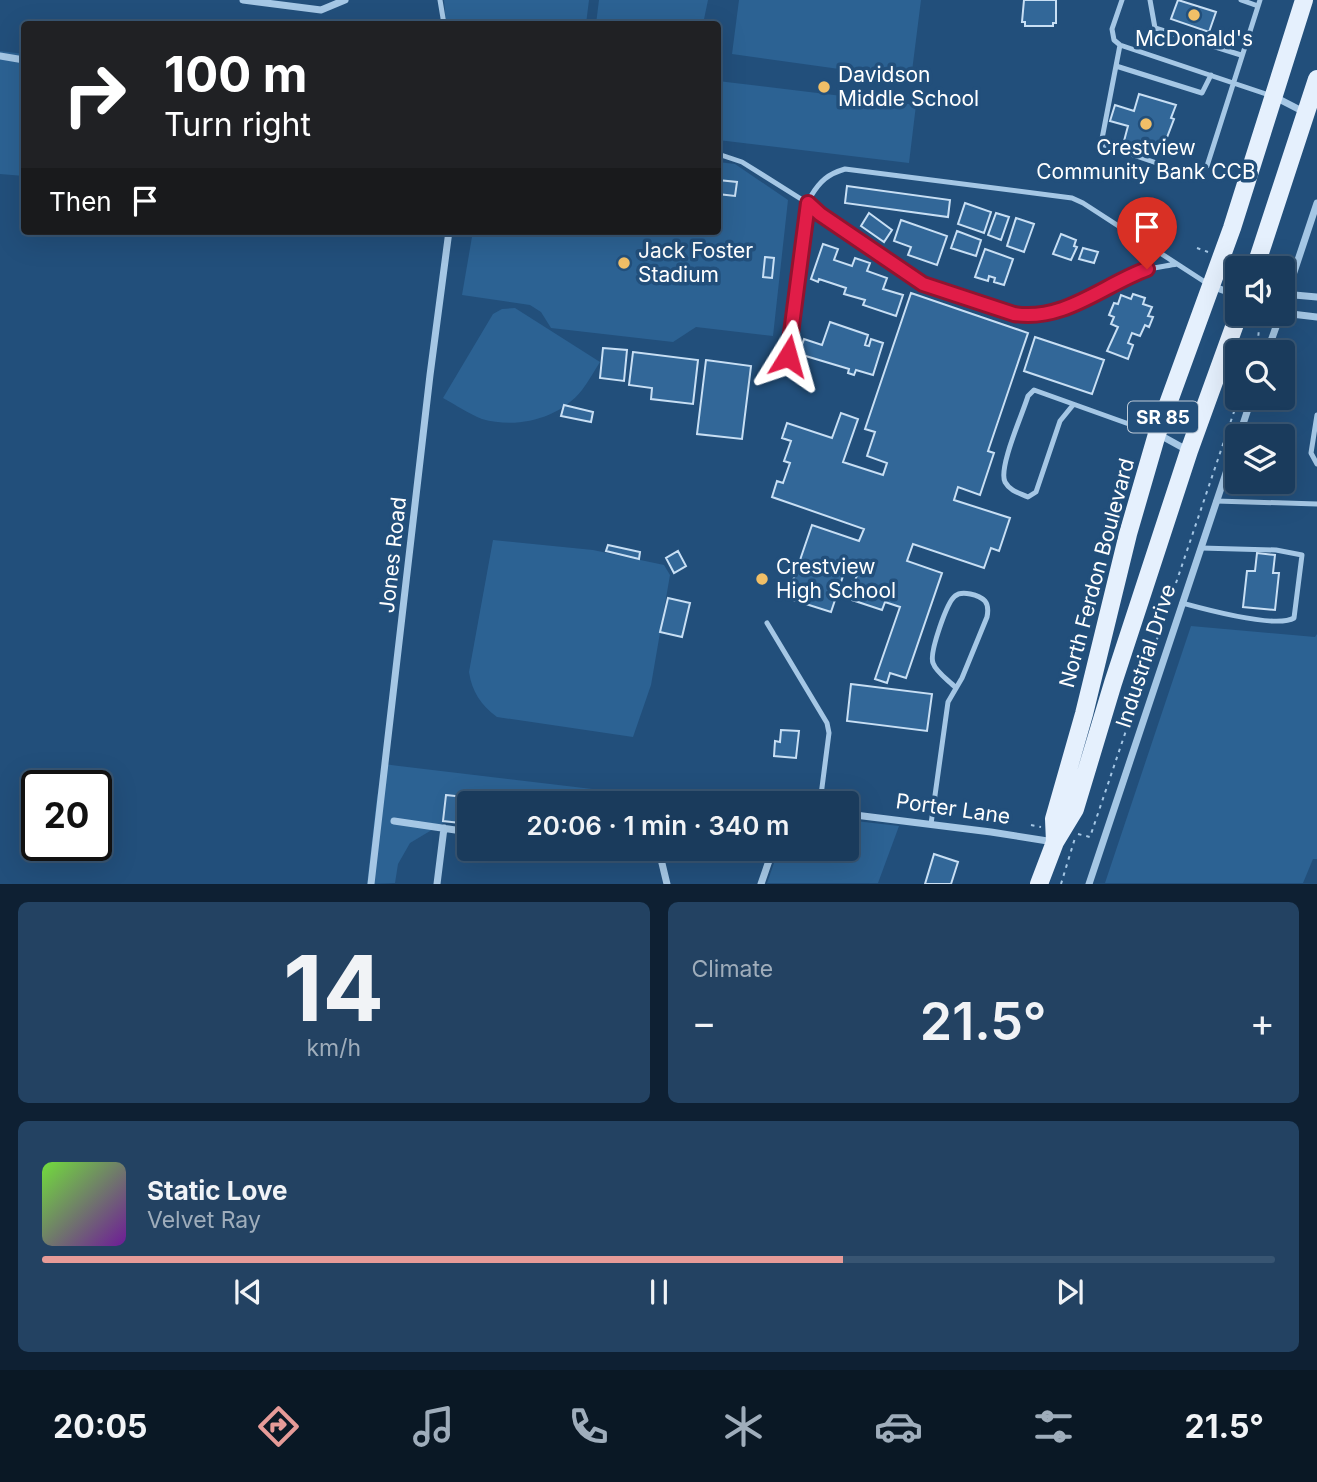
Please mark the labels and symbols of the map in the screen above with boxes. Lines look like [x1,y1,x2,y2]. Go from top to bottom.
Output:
marker: McDonald's [1186,7,1202,23]
place label: McDonald's [1135,26,1253,51]
place label: Davidson Middle School [838,62,979,111]
marker: Davidson Middle School [816,79,832,95]
marker: Crestview Community Bank CCB [1138,116,1154,132]
place label: Crestview Community Bank CCB [1036,135,1256,184]
pin [1117,197,1177,269]
place label: Jack Foster Stadium [638,238,753,287]
marker: Jack Foster Stadium [616,255,632,271]
position arrow [751,319,825,393]
road number: SR 85 [1128,402,1198,432]
street label: North Ferdon Boulevard [1054,455,1139,690]
street label: Jones Road [374,496,411,614]
place label: Crestview High School [776,554,896,603]
marker: Crestview High School [754,571,770,587]
street label: Industrial Drive [1111,581,1181,731]
speed limit sign: 20 [21,770,112,861]
street label: Porter Lane [894,788,1012,829]

